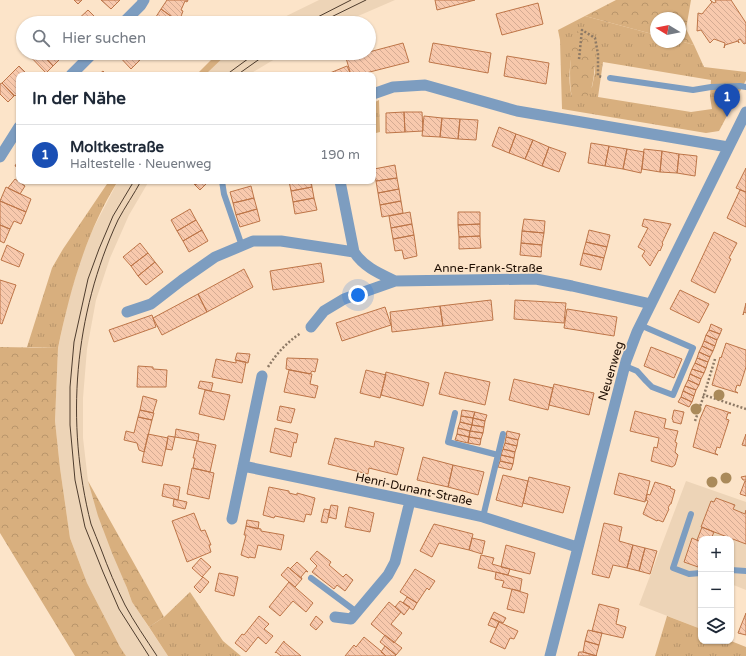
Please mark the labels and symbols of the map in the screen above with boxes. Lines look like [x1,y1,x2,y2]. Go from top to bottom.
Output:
north arrow [650,12,686,48]
pin: 1 [714,84,740,117]
street label: Anne-Frank-Straße [433,261,543,275]
your location [348,285,368,305]
street label: Neuenweg [595,340,627,402]
street label: Henri-Dunant-Straße [354,470,474,508]

